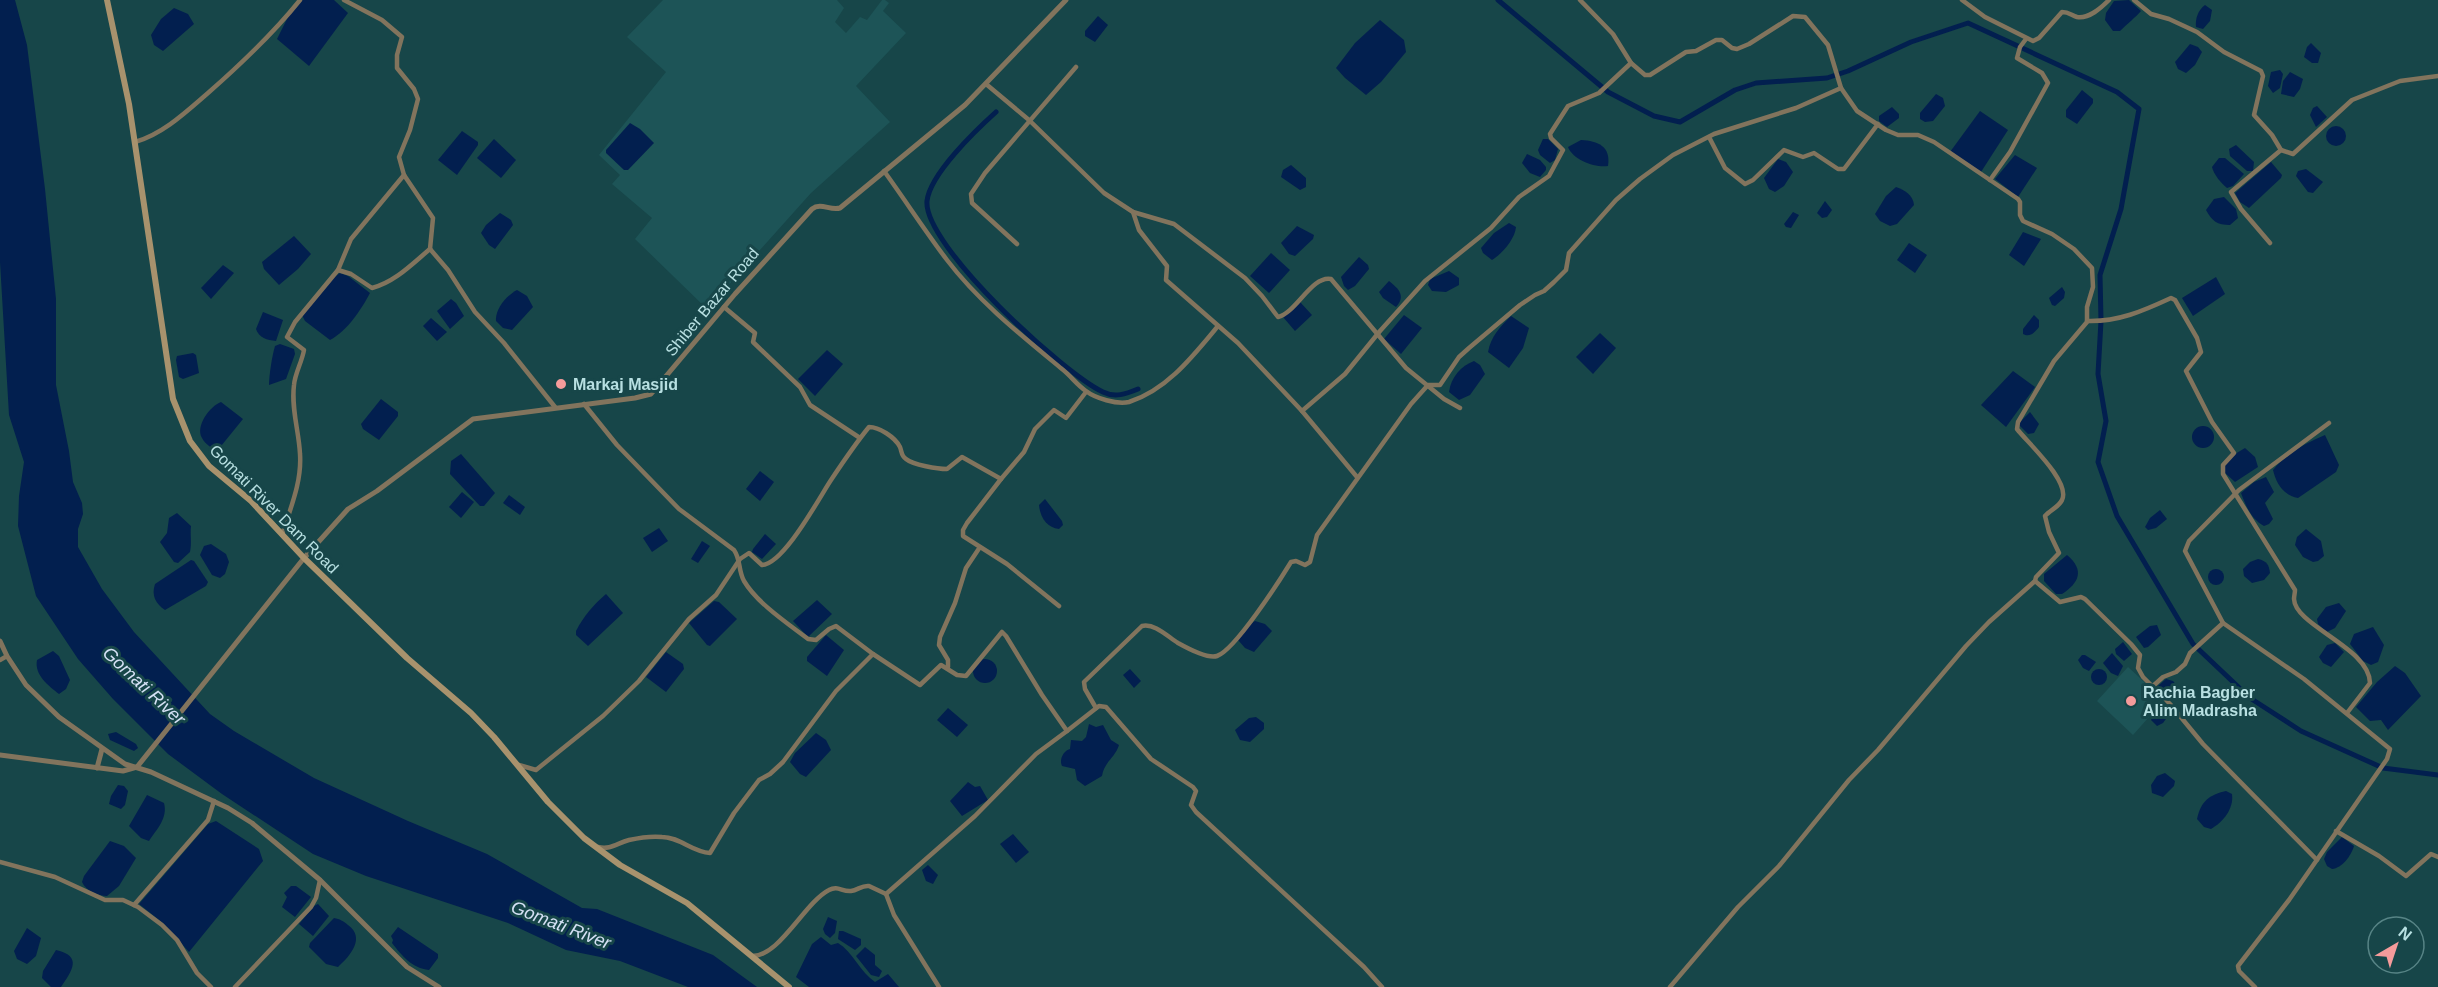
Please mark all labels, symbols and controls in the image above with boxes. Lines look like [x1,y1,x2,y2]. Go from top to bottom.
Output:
street label: Shiber Bazar Road [662,245,762,359]
place label: Markaj Masjid [573,376,678,393]
marker: Markaj Masjid [554,377,568,391]
street label: Gomati River Dam Road [206,441,342,577]
water label: Gomati River [99,643,190,730]
place label: Rachia Bagber Alim Madrasha [2143,684,2257,719]
marker: Rachia Bagber Alim Madrasha [2124,694,2138,708]
water label: Gomati River [508,897,615,954]
north arrow [2366,915,2426,975]
text: N [2395,923,2415,944]

